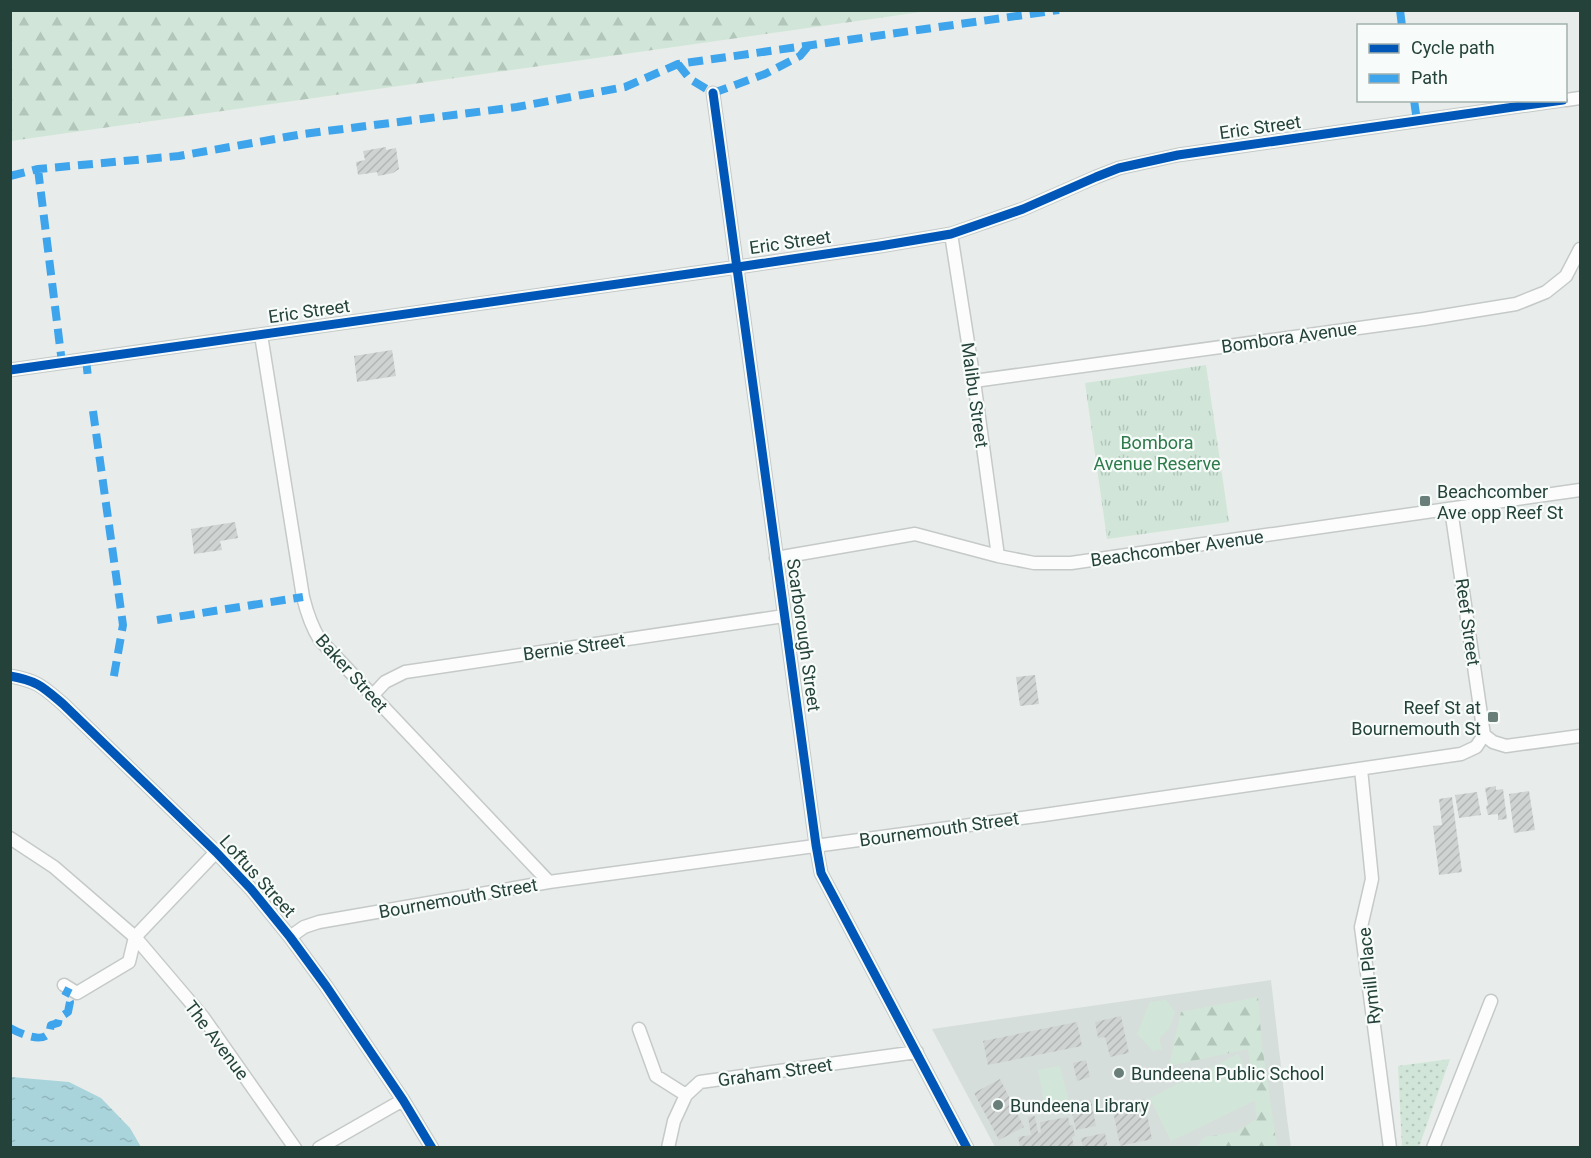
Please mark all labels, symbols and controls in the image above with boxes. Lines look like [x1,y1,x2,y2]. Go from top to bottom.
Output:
legend [1357,24,1567,102]
text: Cycle path [1411,37,1495,58]
text: Path [1411,67,1448,88]
street label: Eric Street [1218,111,1302,143]
street label: Eric Street [748,226,832,258]
street label: Eric Street [267,295,351,327]
street label: Bombora Avenue [1220,317,1358,357]
street label: Malibu Street [957,341,993,449]
park label: Bombora Avenue Reserve [1093,432,1221,474]
place label: Beachcomber Ave opp Reef St [1437,481,1563,523]
marker: Beachcomber Ave opp Reef St [1418,494,1432,508]
street label: Beachcomber Avenue [1089,525,1265,571]
street label: Scarborough Street [783,557,825,713]
street label: Reef Street [1451,577,1485,667]
street label: Bernie Street [522,629,626,665]
street label: Baker Street [312,630,393,716]
place label: Reef St at Bournemouth St [1351,697,1481,739]
marker: Reef St at Bournemouth St [1486,710,1500,724]
street label: Bournemouth Street [858,807,1020,851]
street label: Loftus Street [216,831,300,921]
street label: Bournemouth Street [377,874,539,922]
street label: Rymill Place [1353,926,1385,1026]
street label: The Avenue [180,996,254,1084]
street label: Graham Street [716,1054,834,1090]
place label: Bundeena Public School [1131,1063,1324,1084]
marker: Bundeena Public School [1112,1066,1126,1080]
place label: Bundeena Library [1010,1095,1149,1116]
marker: Bundeena Library [991,1098,1005,1112]

